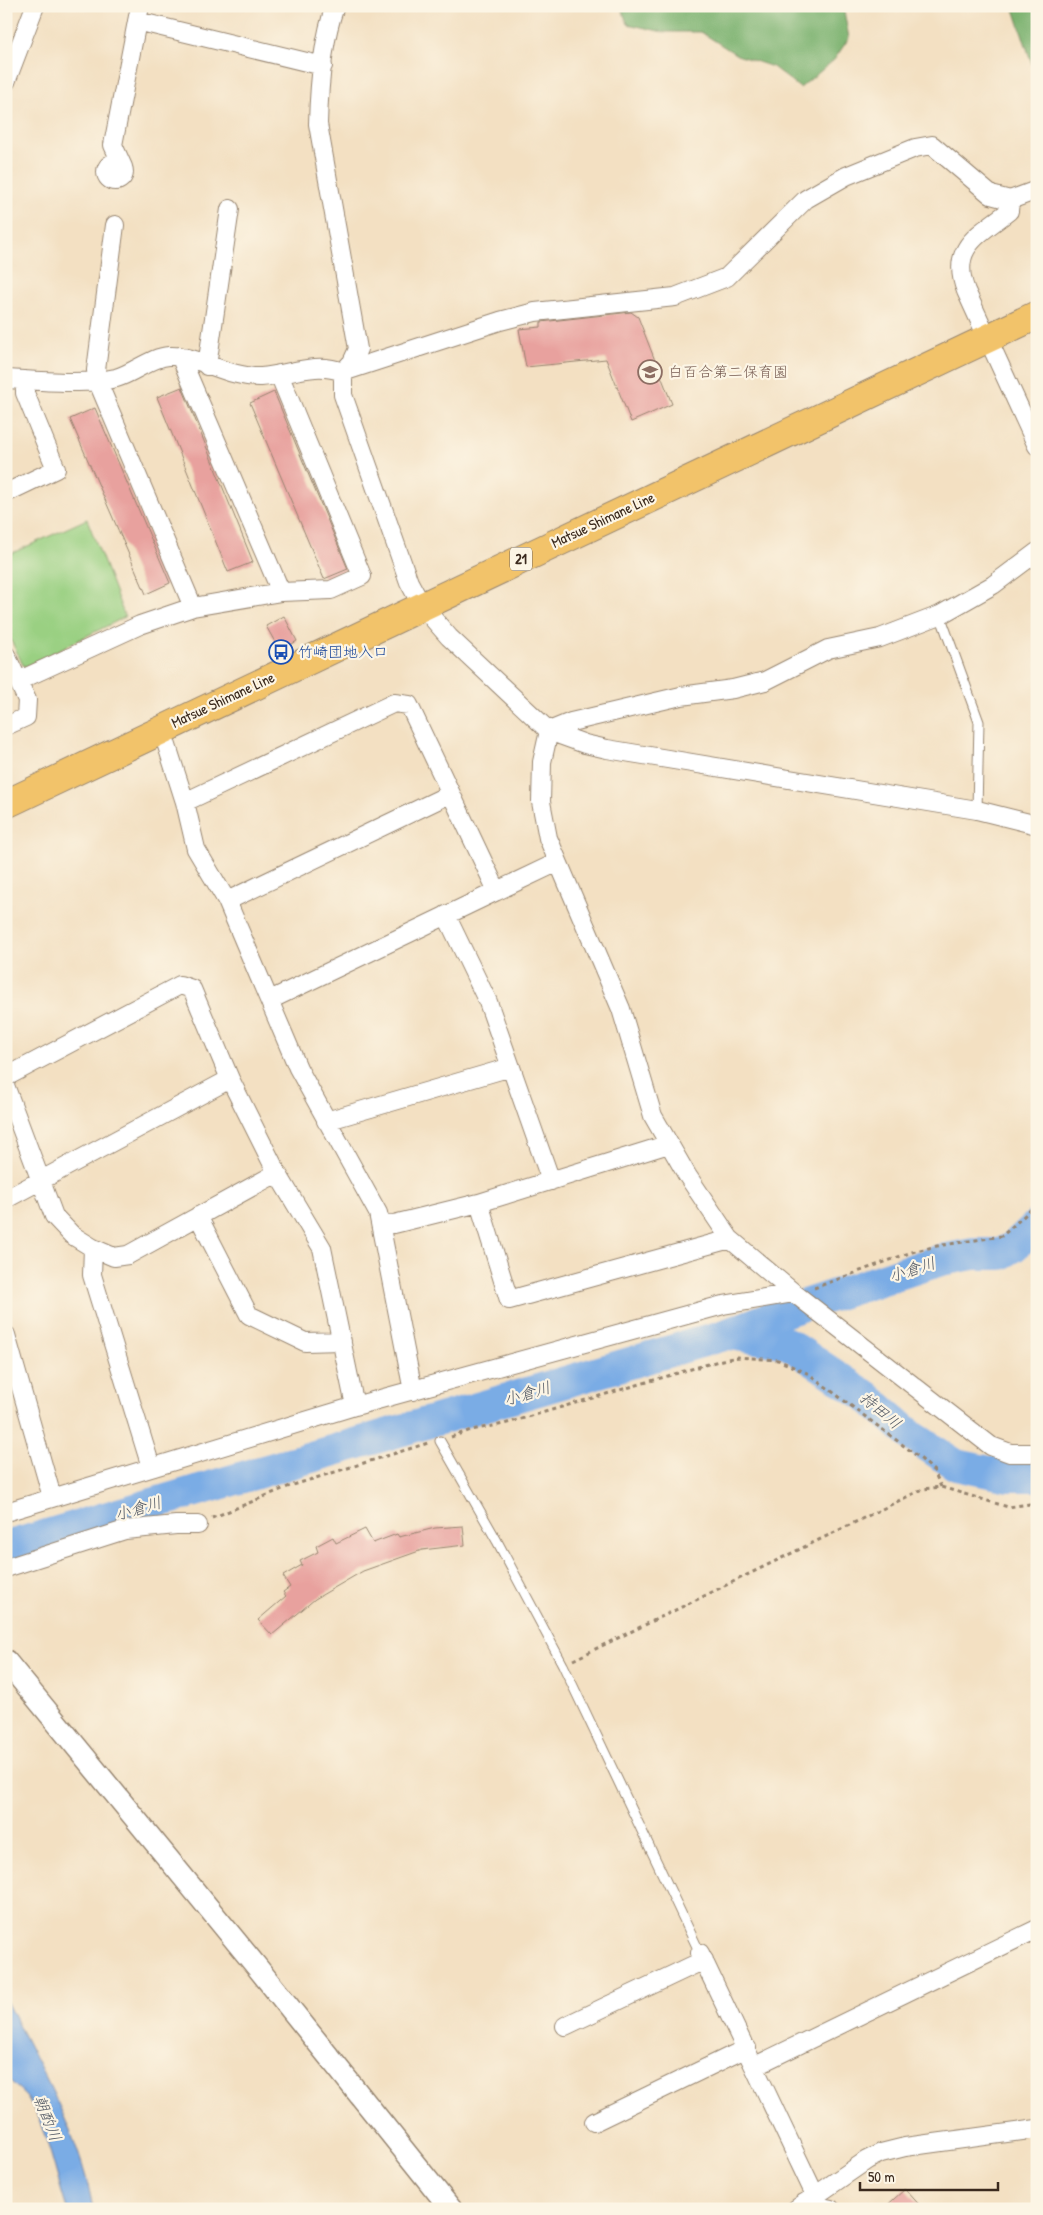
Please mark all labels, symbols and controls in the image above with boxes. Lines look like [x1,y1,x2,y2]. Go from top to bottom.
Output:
school or university icon: 白百合第二保育園 [637,359,663,385]
place label: 白百合第二保育園 [668,361,788,382]
street label: Matsue Shimane Line [548,486,658,553]
road number: 21 [510,548,532,570]
bus stop icon: 竹崎団地入口 [268,639,294,665]
place label: 竹崎団地入口 [298,641,388,662]
street label: Matsue Shimane Line [168,666,278,733]
water label: 小倉川 [886,1251,938,1287]
water label: 小倉川 [501,1376,553,1410]
water label: 持田川 [856,1386,906,1434]
water label: 小倉川 [112,1491,164,1525]
water label: 朝酌川 [29,2092,67,2144]
scale bar [860,2160,998,2192]
text: 50 m [868,2166,895,2187]

